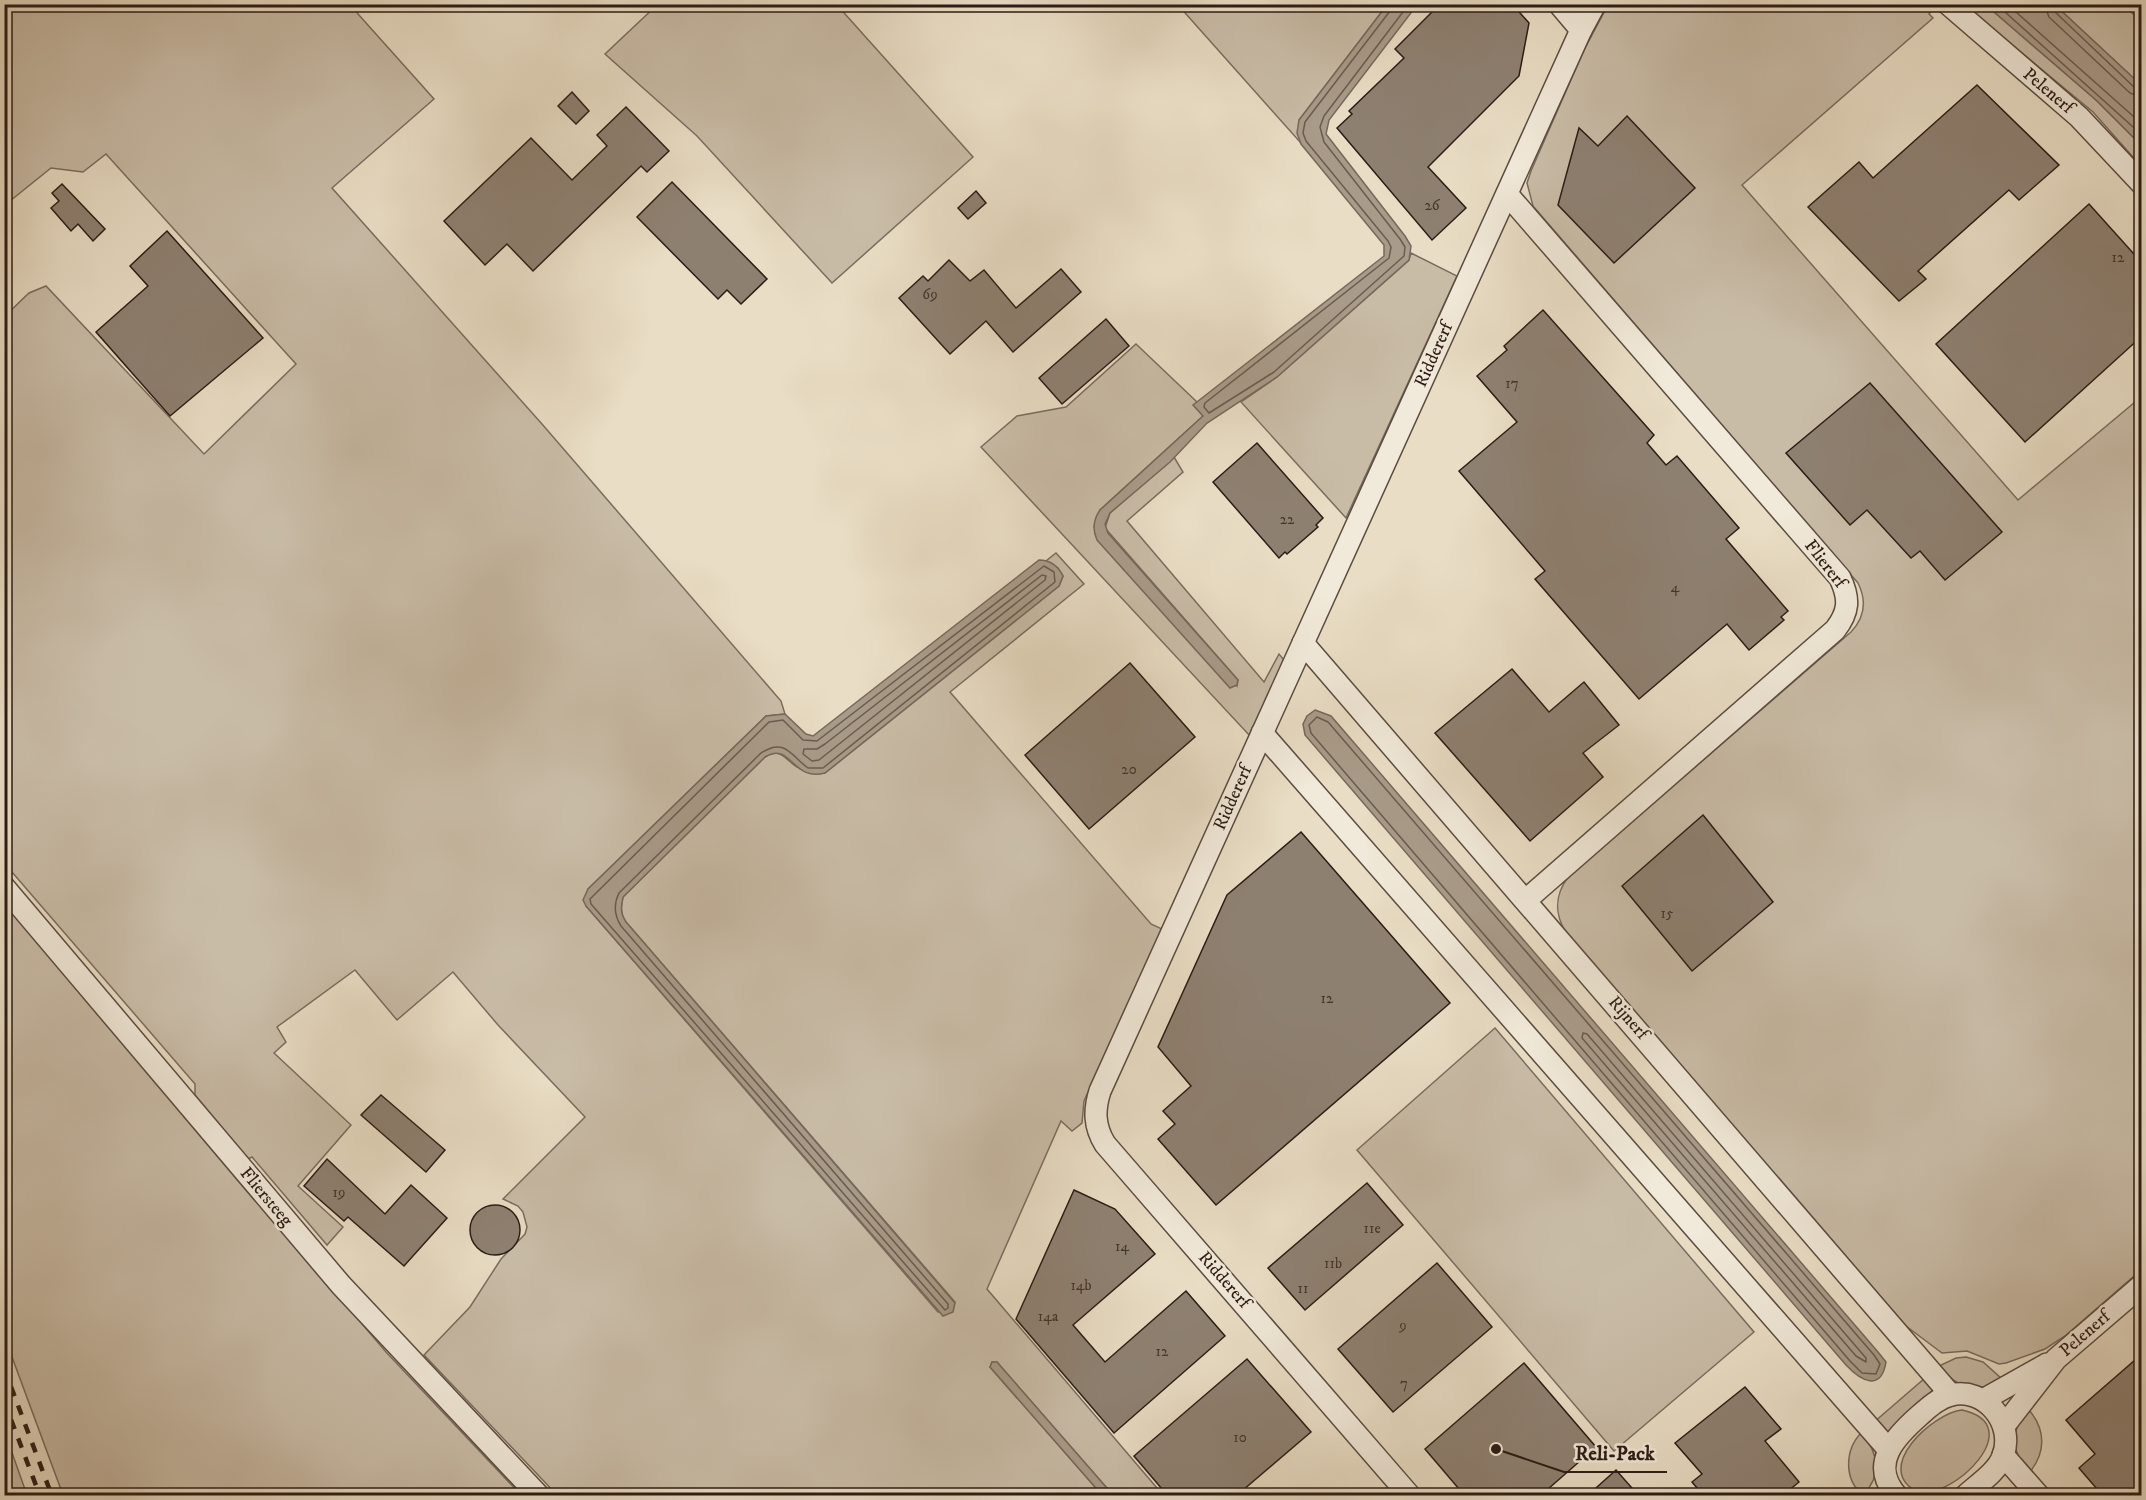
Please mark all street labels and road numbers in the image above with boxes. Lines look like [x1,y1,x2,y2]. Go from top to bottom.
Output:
street label: Pelenerf [2018,63,2080,121]
street label: Riddererf [1410,316,1459,391]
street label: Fliererf [1799,536,1853,595]
street label: Riddererf [1209,759,1258,834]
street label: Rijnerf [1603,992,1655,1047]
street label: Fliersteeg [235,1163,297,1231]
street label: Riddererf [1193,1247,1257,1316]
street label: Pelenerf [2055,1304,2117,1362]

